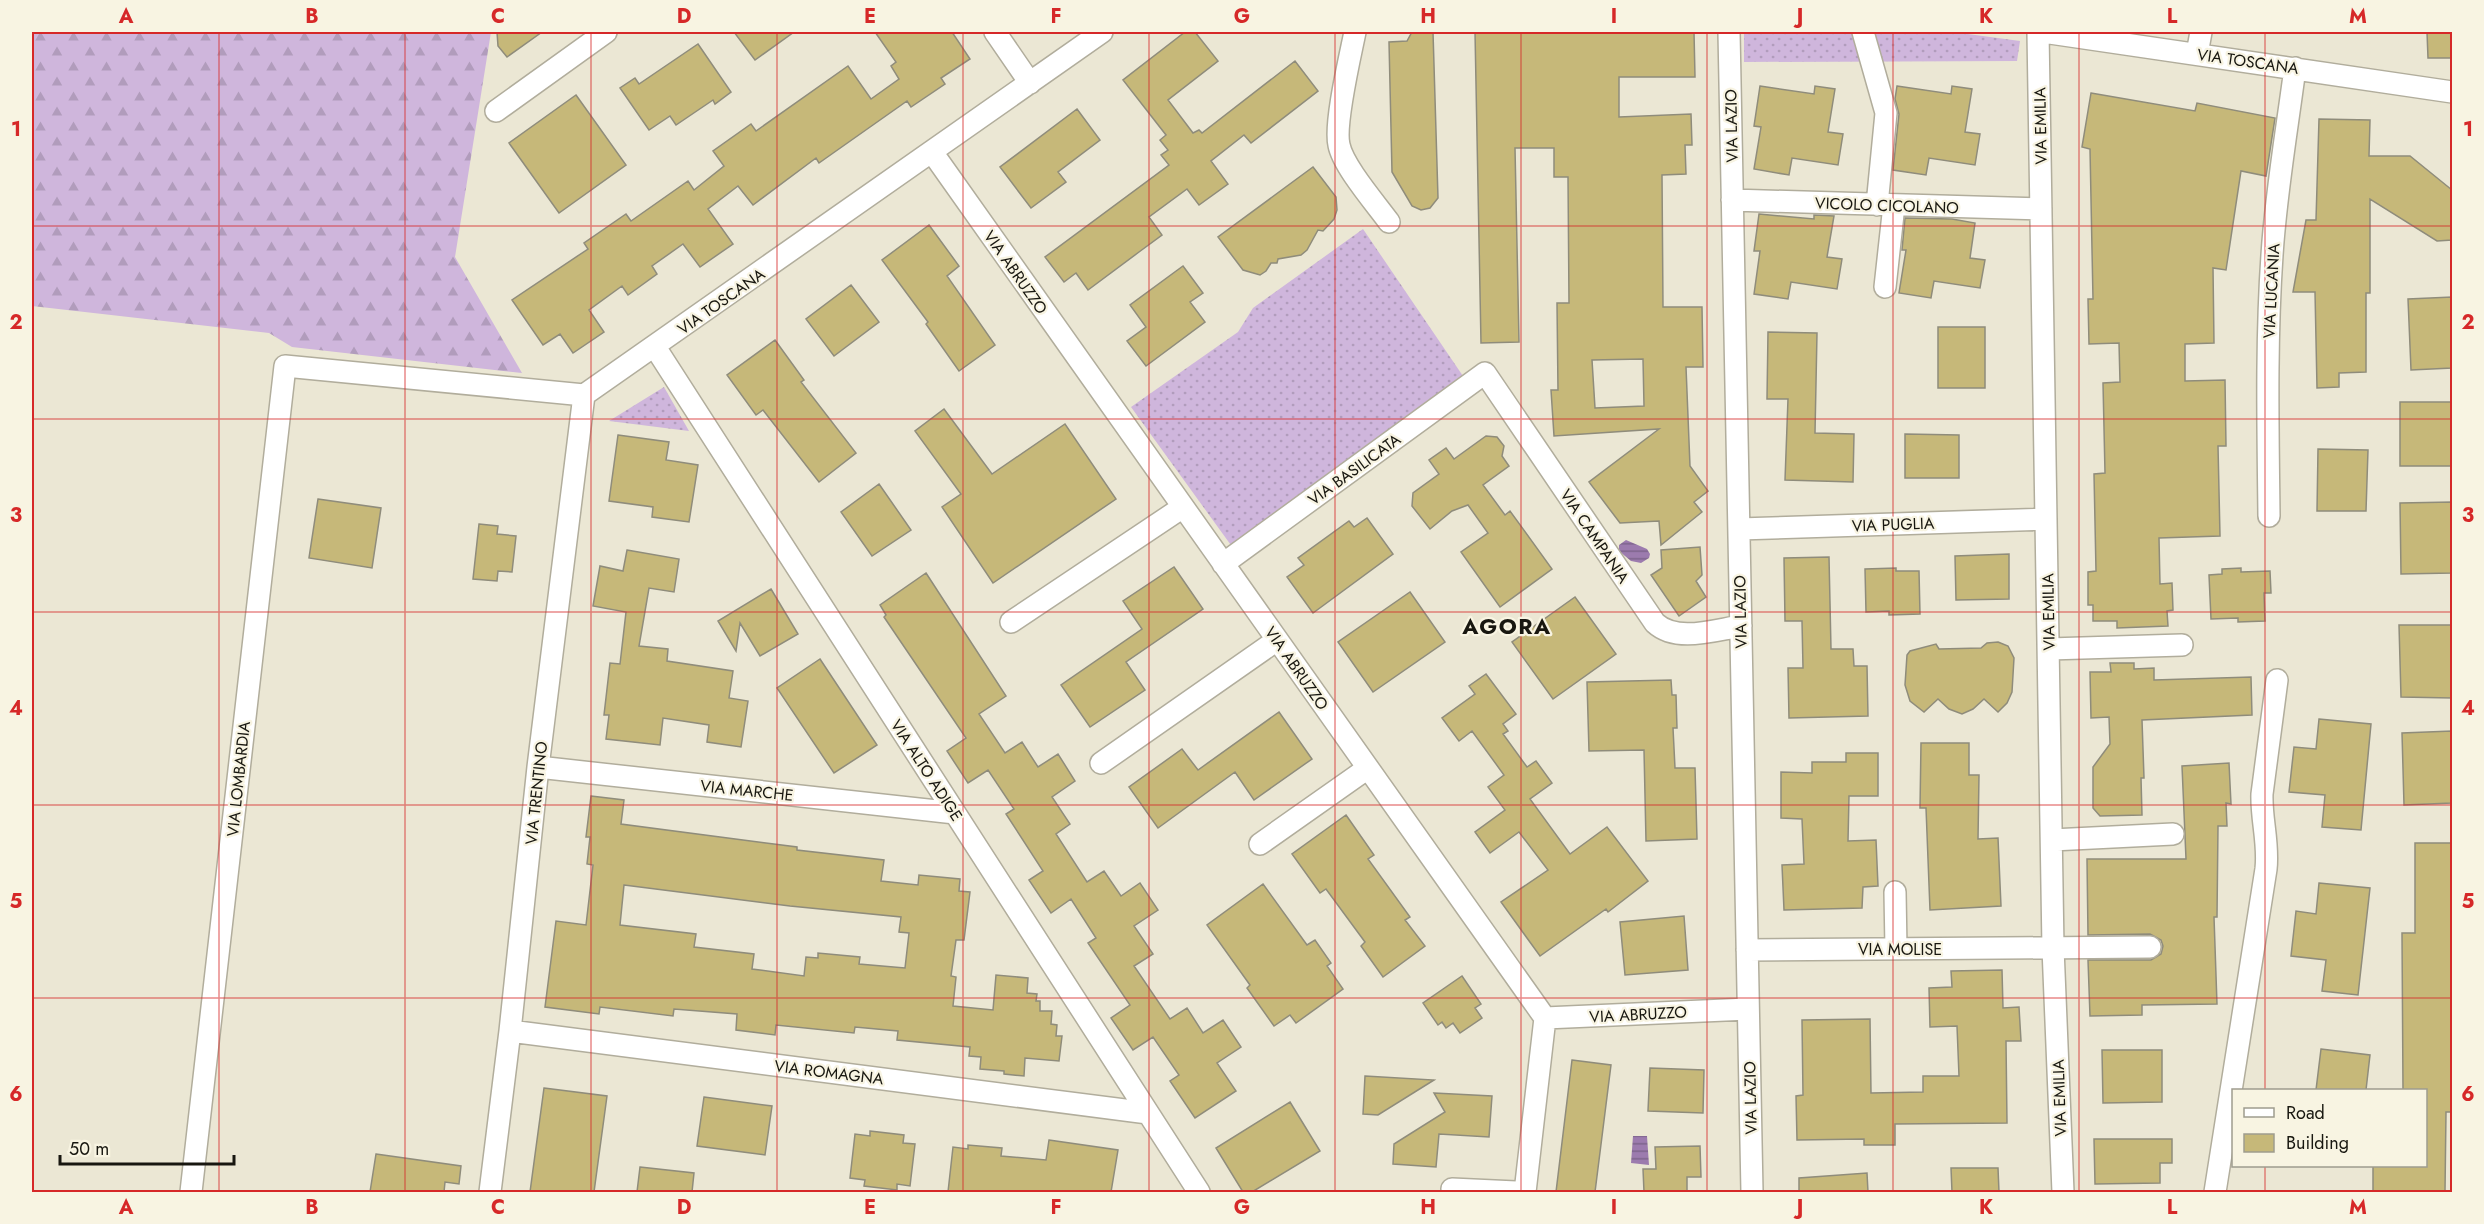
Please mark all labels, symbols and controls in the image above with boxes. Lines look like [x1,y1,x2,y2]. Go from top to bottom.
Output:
text: A [118,2,134,31]
text: B [305,2,319,31]
text: C [491,2,505,31]
text: D [677,2,691,31]
text: E [864,2,876,31]
text: F [1050,2,1062,31]
text: G [1234,2,1250,31]
text: H [1420,2,1436,31]
text: I [1611,2,1617,31]
text: J [1793,2,1803,31]
text: K [1979,2,1993,31]
text: L [2167,2,2178,31]
text: M [2349,2,2367,31]
street label: VIA TOSCANA [2196,43,2301,80]
street label: VIA EMILIA [2028,87,2053,165]
street label: VIA LAZIO [1719,89,1744,163]
text: 1 [11,115,21,144]
text: 1 [2463,115,2473,144]
street label: VICOLO CICOLANO [1815,191,1959,220]
street label: VIA ABRUZZO [978,226,1053,319]
street label: VIA LUCANIA [2258,242,2285,339]
street label: VIA TOSCANA [673,262,770,340]
text: 2 [9,308,23,337]
text: 2 [2461,308,2475,337]
street label: VIA BASILICATA [1303,428,1406,511]
street label: VIA CAMPANIA [1555,485,1635,588]
text: 3 [10,501,22,530]
text: 3 [2462,501,2474,530]
street label: VIA PUGLIA [1851,512,1935,537]
street label: VIA EMILIA [2036,573,2061,651]
street label: VIA LAZIO [1728,575,1753,649]
district label: AGORA [1461,610,1552,642]
street label: VIA ABRUZZO [1259,622,1334,715]
text: 4 [9,694,23,723]
text: 4 [2461,694,2475,723]
street label: VIA ALTO ADIGE [885,715,968,826]
street label: VIA LOMBARDIA [221,720,256,838]
street label: VIA TRENTINO [520,740,553,846]
street label: VIA MARCHE [699,774,795,807]
text: 5 [10,887,23,916]
text: 5 [2462,887,2475,916]
street label: VIA MOLISE [1858,938,1942,961]
street label: VIA ABRUZZO [1589,1000,1687,1029]
street label: VIA ROMAGNA [773,1054,885,1091]
street label: VIA EMILIA [2047,1059,2072,1137]
street label: VIA LAZIO [1738,1061,1763,1135]
text: 6 [9,1080,23,1109]
text: 6 [2461,1080,2475,1109]
legend [2232,1089,2427,1167]
text: Road [2286,1100,2325,1126]
scale bar [60,1128,234,1166]
text: Building [2286,1130,2349,1156]
text: 50 m [69,1136,109,1162]
text: A [118,1193,134,1222]
text: B [305,1193,319,1222]
text: C [491,1193,505,1222]
text: D [677,1193,691,1222]
text: E [864,1193,876,1222]
text: F [1050,1193,1062,1222]
text: G [1234,1193,1250,1222]
text: H [1420,1193,1436,1222]
text: I [1611,1193,1617,1222]
text: J [1793,1193,1803,1222]
text: K [1979,1193,1993,1222]
text: L [2167,1193,2178,1222]
text: M [2349,1193,2367,1222]

